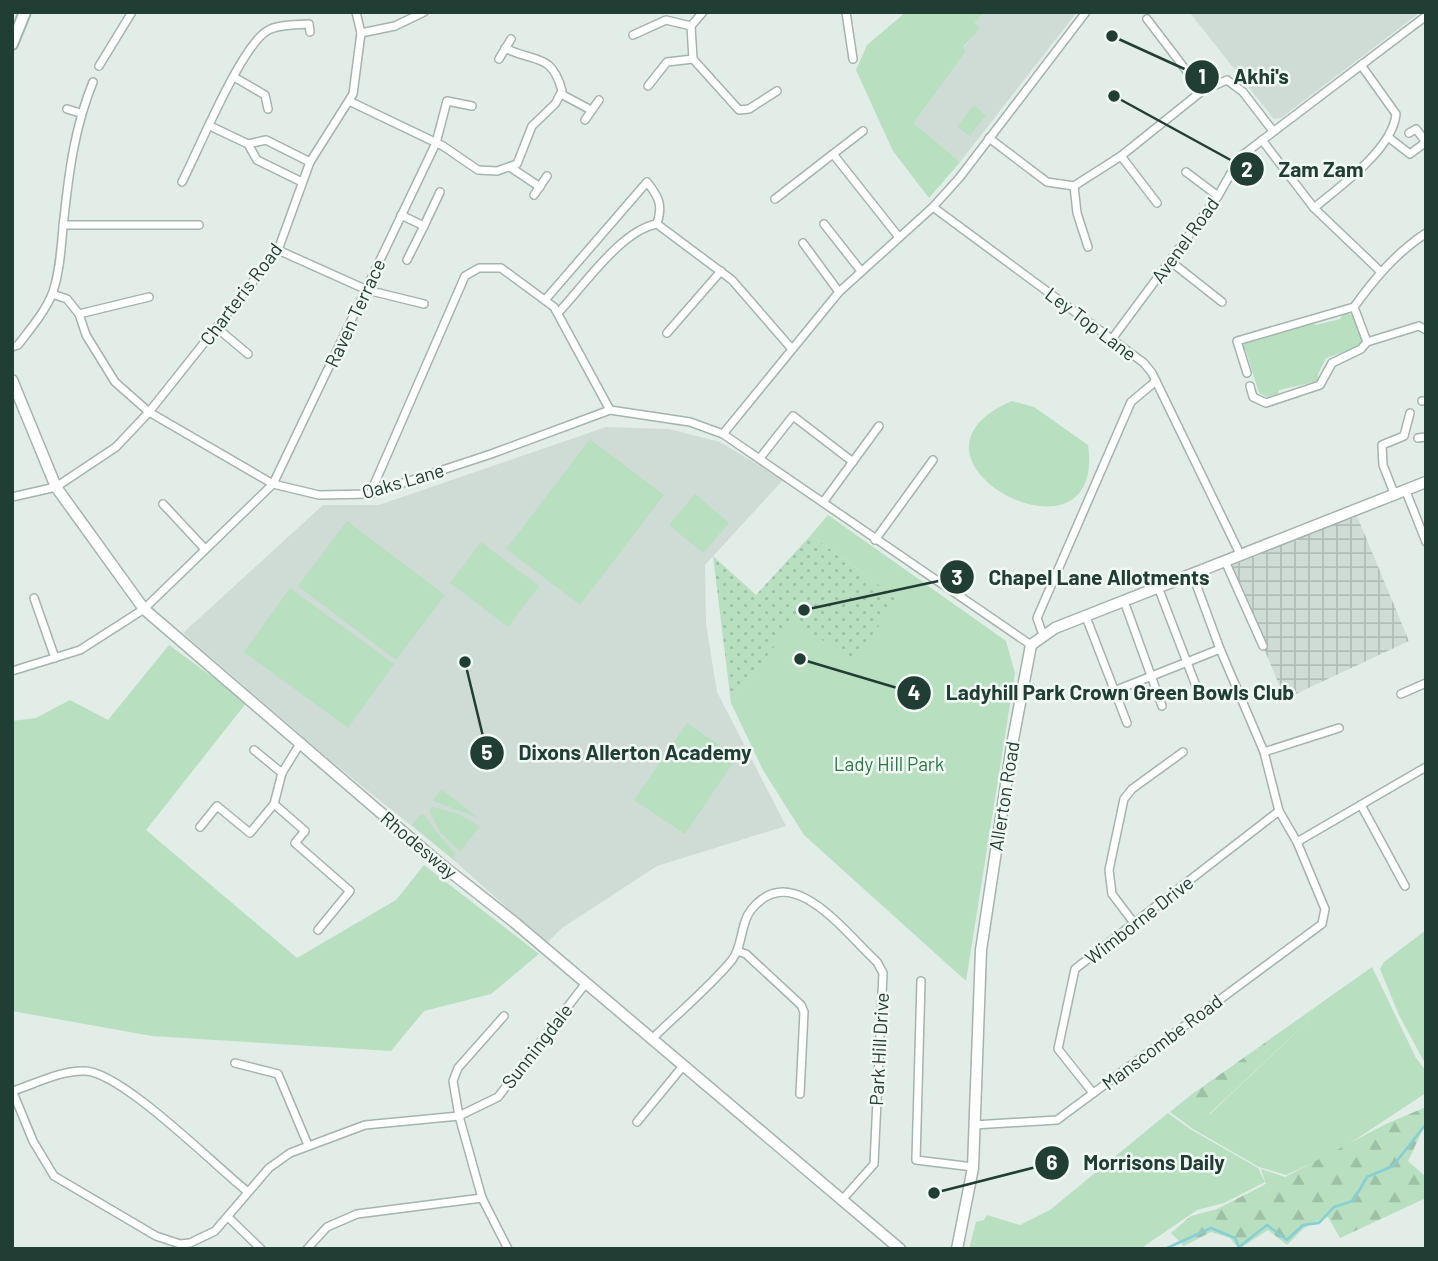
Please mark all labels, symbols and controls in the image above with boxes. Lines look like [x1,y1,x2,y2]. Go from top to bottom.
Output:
callout: Akhi's [1184,56,1303,98]
text: 1 [1198,63,1206,88]
text: Akhi's [1233,63,1289,88]
callout: Zam Zam [1229,148,1377,190]
text: 2 [1241,156,1253,181]
text: Zam Zam [1279,156,1363,181]
street label: Avenel Road [1146,192,1223,287]
street label: Charteris Road [195,238,287,349]
street label: Raven Terrace [319,255,390,371]
street label: Ley Top Lane [1041,282,1141,365]
street label: Oaks Lane [359,458,447,503]
callout: Chapel Lane Allotments [940,556,1223,598]
text: 3 [951,564,963,589]
text: Chapel Lane Allotments [989,564,1209,589]
callout: Ladyhill Park Crown Green Bowls Club [897,672,1308,714]
text: 4 [908,679,920,704]
text: Ladyhill Park Crown Green Bowls Club [946,679,1294,704]
callout: Dixons Allerton Academy [470,732,766,774]
text: 5 [481,739,493,764]
text: Dixons Allerton Academy [518,739,752,764]
street label: Allerton Road [983,739,1024,852]
park label: Lady Hill Park [834,752,944,775]
street label: Rhodesway [376,806,462,883]
street label: Wimborne Drive [1080,870,1197,969]
street label: Manscombe Road [1097,989,1226,1094]
street label: Park Hill Drive [864,992,893,1106]
street label: Sunningdale [496,999,577,1093]
callout: Morrisons Daily [1034,1142,1239,1184]
text: 6 [1046,1149,1058,1174]
text: Morrisons Daily [1083,1149,1225,1174]

